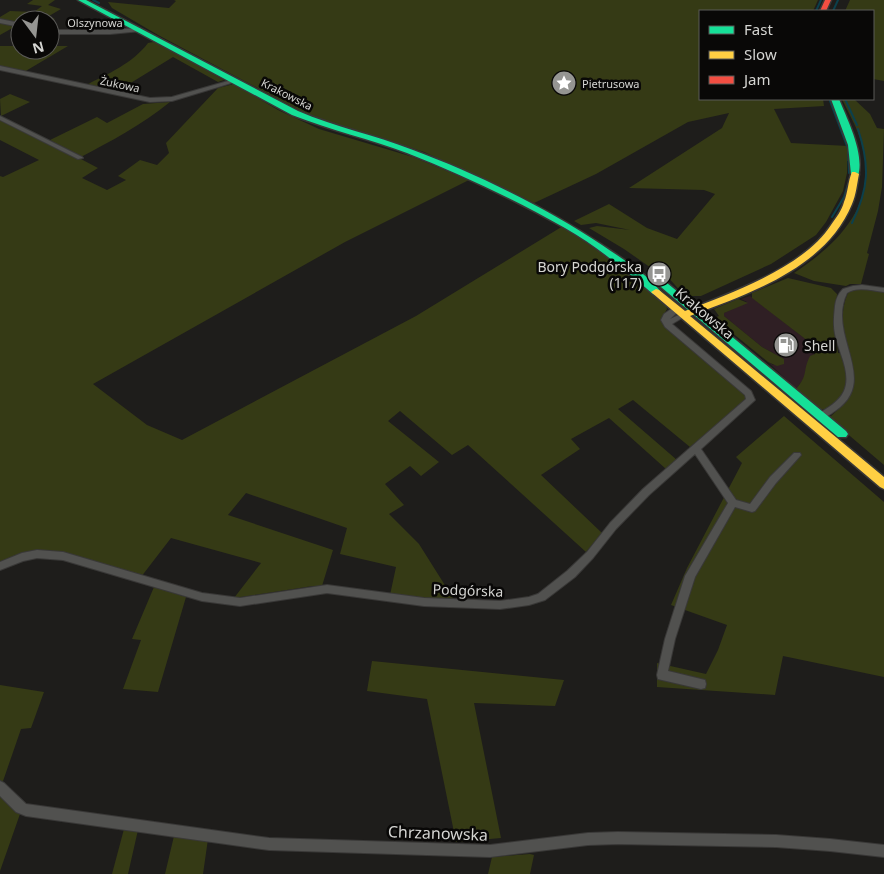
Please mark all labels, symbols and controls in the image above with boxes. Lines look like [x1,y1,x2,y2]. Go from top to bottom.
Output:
north arrow [10,10,60,60]
legend [699,10,874,100]
street label: Olszynowa [67,15,123,30]
text: Fast [744,19,773,39]
text: N [31,37,46,59]
text: Slow [744,44,777,64]
text: Jam [742,69,771,89]
place icon: Pietrusowa [551,70,577,96]
street label: Żukowa [99,72,141,96]
street label: Krakowska [259,75,315,113]
place label: Pietrusowa [582,76,640,91]
place label: Bory Podgórska (117) [537,257,642,292]
bus stop icon: Bory Podgórska (117) [646,261,672,287]
street label: Krakowska [672,283,738,343]
fuel station icon: Shell [773,332,799,358]
place label: Shell [804,336,835,355]
street label: Podgórska [432,579,504,601]
street label: Chrzanowska [388,820,488,846]

